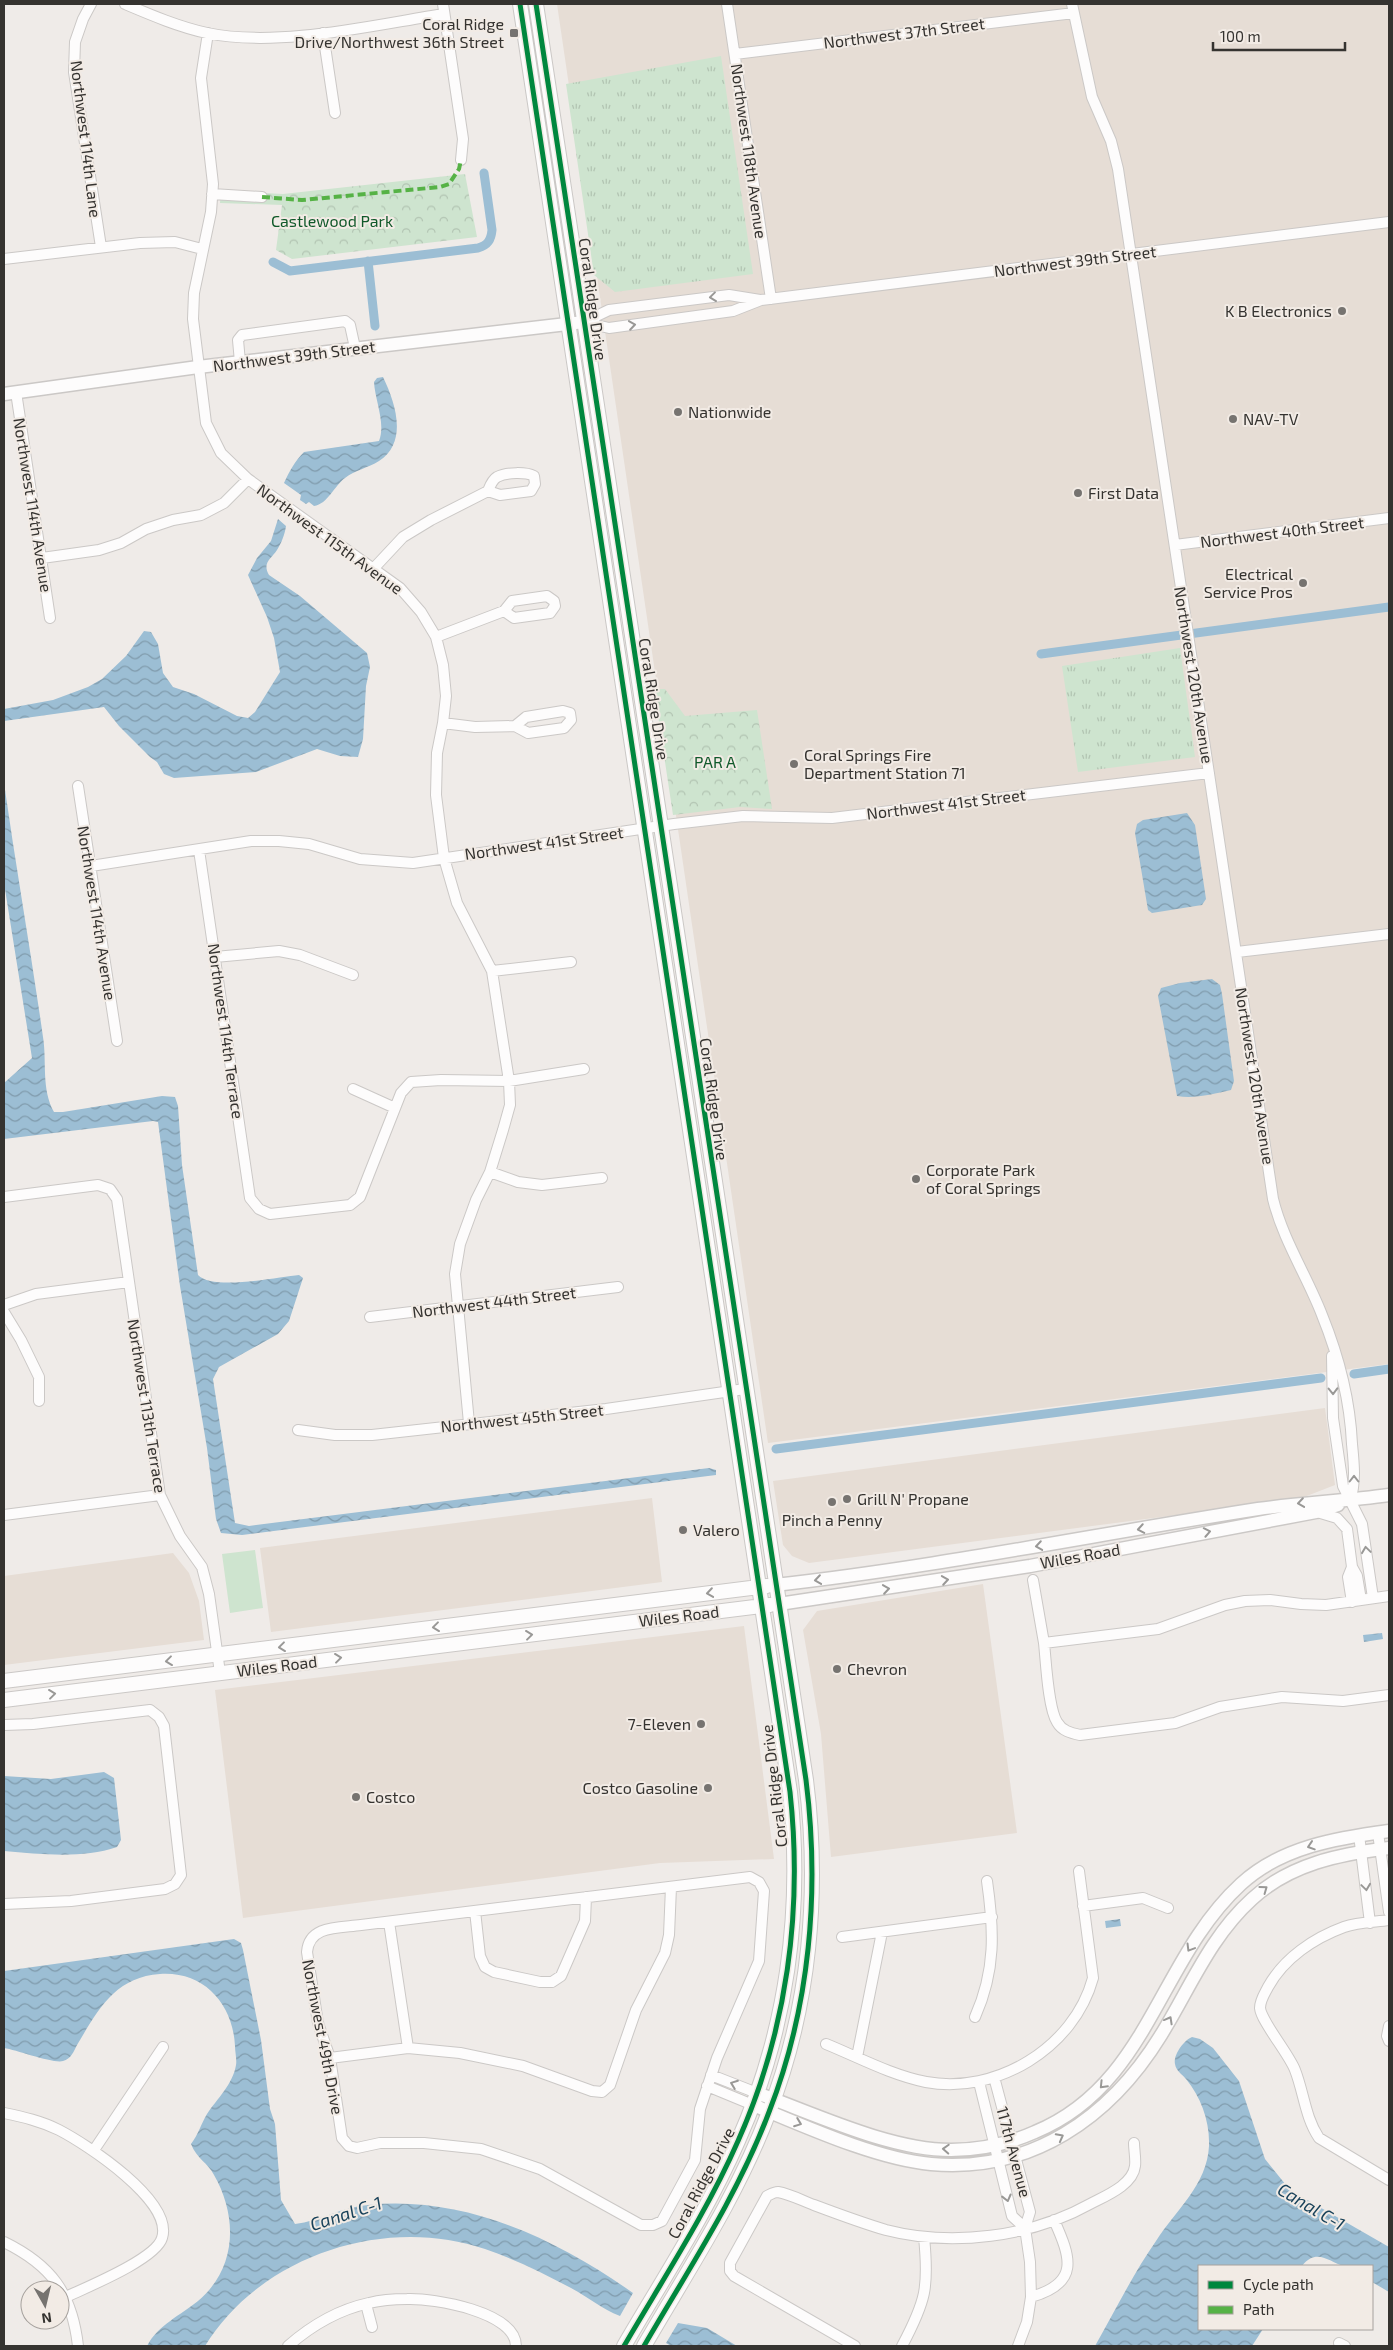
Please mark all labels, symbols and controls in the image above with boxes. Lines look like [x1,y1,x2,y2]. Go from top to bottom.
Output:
street label: Northwest 37th Street [822,13,986,52]
place label: Coral Ridge Drive/Northwest 36th Street [295,14,504,51]
scale bar [1213,20,1346,52]
marker: Coral Ridge Drive/Northwest 36th Street [508,27,520,39]
text: 100 m [1220,27,1261,45]
street label: Northwest 114th Lane [67,59,106,219]
street label: Northwest 118th Avenue [728,62,771,240]
park label: Castlewood Park [271,211,393,230]
street label: Coral Ridge Drive [576,237,611,361]
street label: Northwest 39th Street [993,241,1157,280]
one-way arrow [708,291,716,302]
place label: K B Electronics [1225,301,1332,320]
marker: K B Electronics [1336,305,1348,317]
one-way arrow [628,320,636,331]
street label: Northwest 39th Street [212,336,376,375]
place label: Nationwide [688,402,771,421]
marker: Nationwide [672,406,684,418]
place label: NAV-TV [1243,409,1299,428]
marker: NAV-TV [1227,413,1239,425]
street label: Northwest 114th Avenue [10,416,57,594]
street label: Northwest 115th Avenue [254,479,407,598]
place label: First Data [1088,483,1159,502]
marker: First Data [1072,487,1084,499]
street label: Northwest 40th Street [1199,512,1365,551]
place label: Electrical Service Pros [1204,564,1293,601]
marker: Electrical Service Pros [1297,577,1309,589]
street label: Northwest 120th Avenue [1171,585,1218,765]
street label: Coral Ridge Drive [635,637,674,761]
place label: Coral Springs Fire Department Station 71 [804,745,966,782]
park label: PAR A [694,752,736,771]
marker: Coral Springs Fire Department Station 71 [788,758,800,770]
street label: Northwest 41st Street [865,784,1027,823]
street label: Northwest 41st Street [463,822,625,863]
street label: Northwest 114th Avenue [74,824,121,1002]
street label: Northwest 114th Terrace [205,942,248,1120]
street label: Northwest 120th Avenue [1232,986,1279,1166]
street label: Coral Ridge Drive [697,1037,732,1161]
place label: Corporate Park of Coral Springs [926,1160,1041,1197]
marker: Corporate Park of Coral Springs [910,1173,922,1185]
street label: Northwest 44th Street [411,1282,577,1321]
street label: Northwest 113th Terrace [124,1318,171,1494]
one-way arrow [1328,1388,1338,1395]
street label: Northwest 45th Street [440,1400,604,1435]
one-way arrow [1349,1475,1359,1482]
place label: Grill N' Propane [857,1489,969,1508]
marker: Grill N' Propane [841,1493,853,1505]
marker: Pinch a Penny [826,1496,838,1508]
one-way arrow [1297,1497,1305,1508]
place label: Pinch a Penny [782,1510,883,1529]
place label: Valero [693,1520,740,1539]
marker: Valero [677,1524,689,1536]
one-way arrow [1136,1524,1145,1534]
one-way arrow [1203,1528,1211,1538]
street label: Wiles Road [1038,1539,1121,1572]
one-way arrow [1035,1541,1044,1551]
one-way arrow [1361,1546,1372,1554]
one-way arrow [814,1574,822,1585]
one-way arrow [941,1575,950,1585]
one-way arrow [882,1584,890,1594]
one-way arrow [706,1588,715,1598]
street label: Wiles Road [638,1601,720,1630]
one-way arrow [432,1622,441,1632]
one-way arrow [525,1630,533,1641]
one-way arrow [277,1641,285,1652]
street label: Wiles Road [236,1651,318,1680]
one-way arrow [334,1654,342,1664]
one-way arrow [165,1655,173,1666]
place label: Chevron [847,1659,907,1678]
marker: Chevron [831,1663,843,1675]
one-way arrow [48,1689,56,1700]
place label: 7-Eleven [627,1714,691,1733]
marker: 7-Eleven [695,1718,707,1730]
street label: Coral Ridge Drive [757,1724,790,1848]
place label: Costco Gasoline [583,1778,698,1797]
marker: Costco Gasoline [702,1782,714,1794]
place label: Costco [366,1787,415,1806]
marker: Costco [350,1791,362,1803]
one-way arrow [1308,1841,1316,1851]
one-way arrow [1360,1884,1371,1892]
one-way arrow [1258,1887,1267,1895]
one-way arrow [1187,1943,1197,1952]
street label: Northwest 49th Drive [299,1958,348,2116]
one-way arrow [1163,2016,1173,2025]
one-way arrow [1100,2079,1109,2088]
one-way arrow [730,2080,739,2090]
street label: 117th Avenue [993,2104,1036,2199]
one-way arrow [793,2117,802,2127]
street label: Coral Ridge Drive [663,2124,738,2242]
one-way arrow [1055,2133,1064,2143]
one-way arrow [942,2144,950,2155]
water label: Canal C-1 [1274,2178,1349,2235]
water label: Canal C-1 [307,2191,384,2235]
one-way arrow [1001,2193,1012,2202]
legend [1198,2265,1373,2330]
text: Cycle path [1243,2275,1314,2293]
north arrow [20,2280,70,2330]
text: Path [1243,2300,1274,2318]
text: N [41,2309,53,2327]

